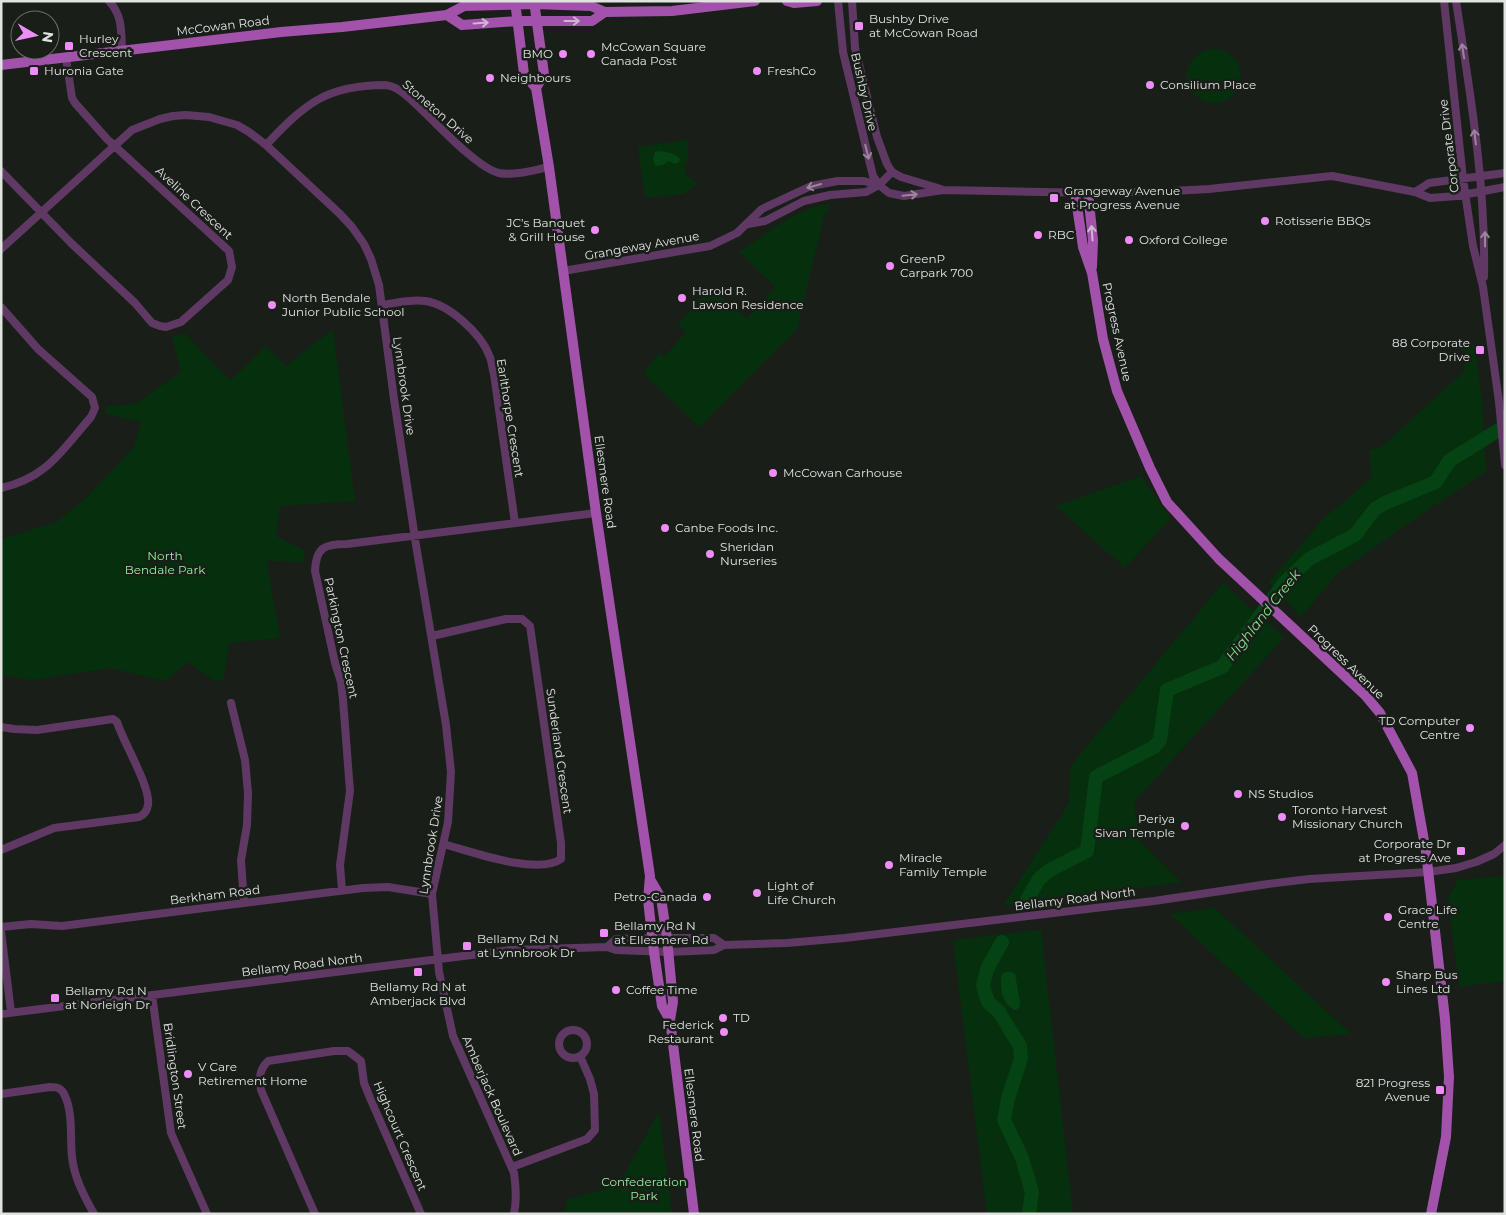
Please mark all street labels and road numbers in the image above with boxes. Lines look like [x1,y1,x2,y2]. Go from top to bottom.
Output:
street label: McCowan Road [175,12,270,39]
street label: Bushby Drive [848,51,881,133]
street label: Stoneton Drive [400,77,477,147]
street label: Corporate Drive [1435,98,1462,194]
street label: Aveline Crescent [153,163,236,242]
street label: Grangeway Avenue [583,228,700,263]
street label: Progress Avenue [1100,281,1135,383]
street label: Lynnbrook Drive [390,336,419,436]
street label: Earlthorpe Crescent [494,358,527,478]
street label: Ellesmere Road [592,434,619,530]
street label: Parkington Crescent [321,576,362,700]
street label: Progress Avenue [1305,621,1388,702]
street label: Sunderland Crescent [543,687,576,815]
street label: Lynnbrook Drive [415,795,446,895]
street label: Berkham Road [169,882,261,907]
street label: Bellamy Road North [1014,884,1136,913]
street label: Bellamy Road North [241,950,363,979]
street label: Bridlington Street [161,1022,190,1130]
street label: Amberjack Boulevard [459,1033,526,1158]
street label: Ellesmere Road [681,1067,708,1163]
street label: Highcourt Crescent [371,1079,430,1193]

